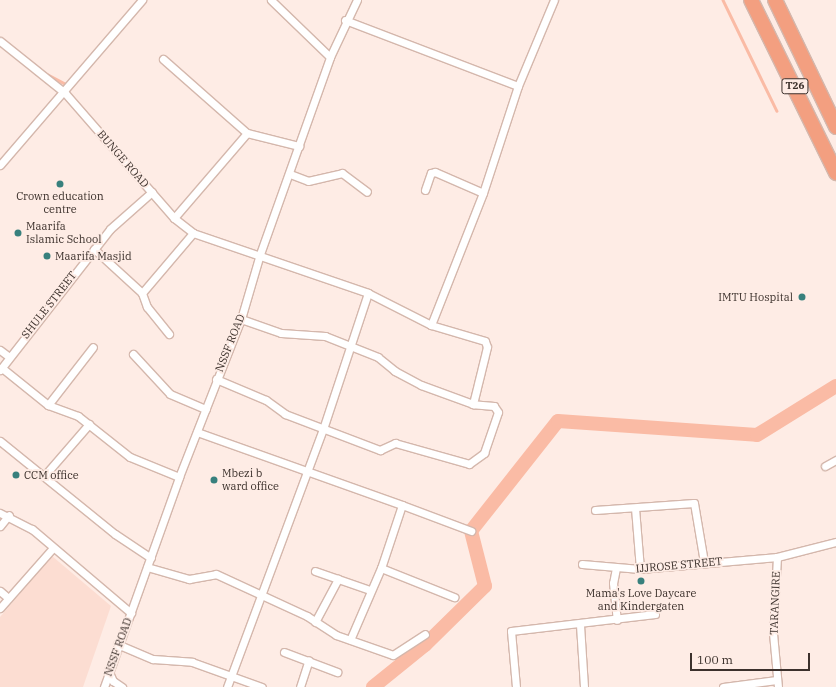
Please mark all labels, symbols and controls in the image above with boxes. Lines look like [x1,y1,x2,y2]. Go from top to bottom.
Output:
road number: T26 [781,78,809,94]
street label: BUNGE ROAD [94,128,152,190]
marker: Crown education centre [55,179,65,189]
place label: Crown education centre [16,190,104,216]
place label: Maarifa Islamic School [26,220,101,246]
marker: Maarifa Islamic School [13,228,23,238]
place label: Maarifa Masjid [55,249,132,263]
marker: Maarifa Masjid [42,251,52,261]
street label: SHULE STREET [19,269,79,341]
place label: IMTU Hospital [718,290,793,304]
marker: IMTU Hospital [796,291,808,303]
street label: NSSF ROAD [212,312,248,374]
place label: Mbezi b ward office [222,467,279,493]
place label: CCM office [24,468,79,482]
marker: CCM office [11,470,21,480]
marker: Mbezi b ward office [209,475,219,485]
street label: IJJROSE STREET [635,555,723,575]
street label: TARANGIRE [767,571,783,635]
marker: Mama's Love Daycare and Kindergaten [636,576,646,586]
place label: Mama's Love Daycare and Kindergaten [586,587,696,613]
street label: NSSF ROAD [101,616,135,678]
scale bar [692,645,812,671]
text: 100 m [697,652,733,667]

